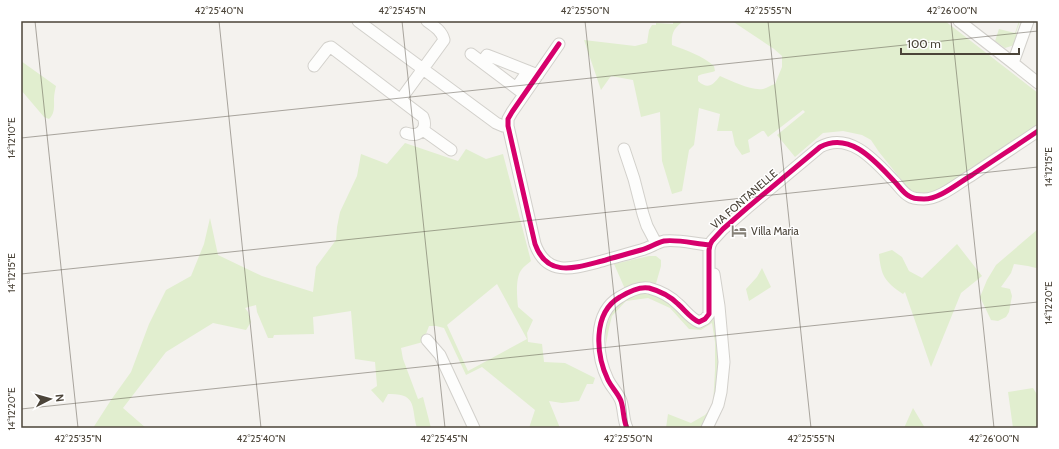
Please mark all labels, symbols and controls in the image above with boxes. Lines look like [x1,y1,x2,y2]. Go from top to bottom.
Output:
text: 42°25'40"N [194,4,244,17]
text: 42°25'45"N [378,4,426,17]
text: 42°25'50"N [561,4,609,17]
text: 42°25'55"N [744,4,792,17]
text: 42°26'00"N [927,4,977,17]
scale bar [901,30,1019,56]
text: 100 m [907,36,941,51]
text: 14°12'10"E [5,117,18,159]
text: 14°12'15"E [1042,147,1055,187]
street label: VIA FONTANELLE [708,166,780,232]
hotel icon: Villa Maria [730,222,748,240]
place label: Villa Maria [751,224,799,238]
text: 14°12'15"E [5,253,18,293]
text: 14°12'20"E [1042,281,1055,325]
north arrow [30,379,70,419]
text: 14°12'20"E [5,387,18,431]
text: N [53,393,67,403]
text: 42°25'35"N [54,432,102,445]
text: 42°25'40"N [236,432,286,445]
text: 42°25'45"N [420,432,468,445]
text: 42°25'50"N [604,432,652,445]
text: 42°25'55"N [787,432,835,445]
text: 42°26'00"N [969,432,1019,445]

